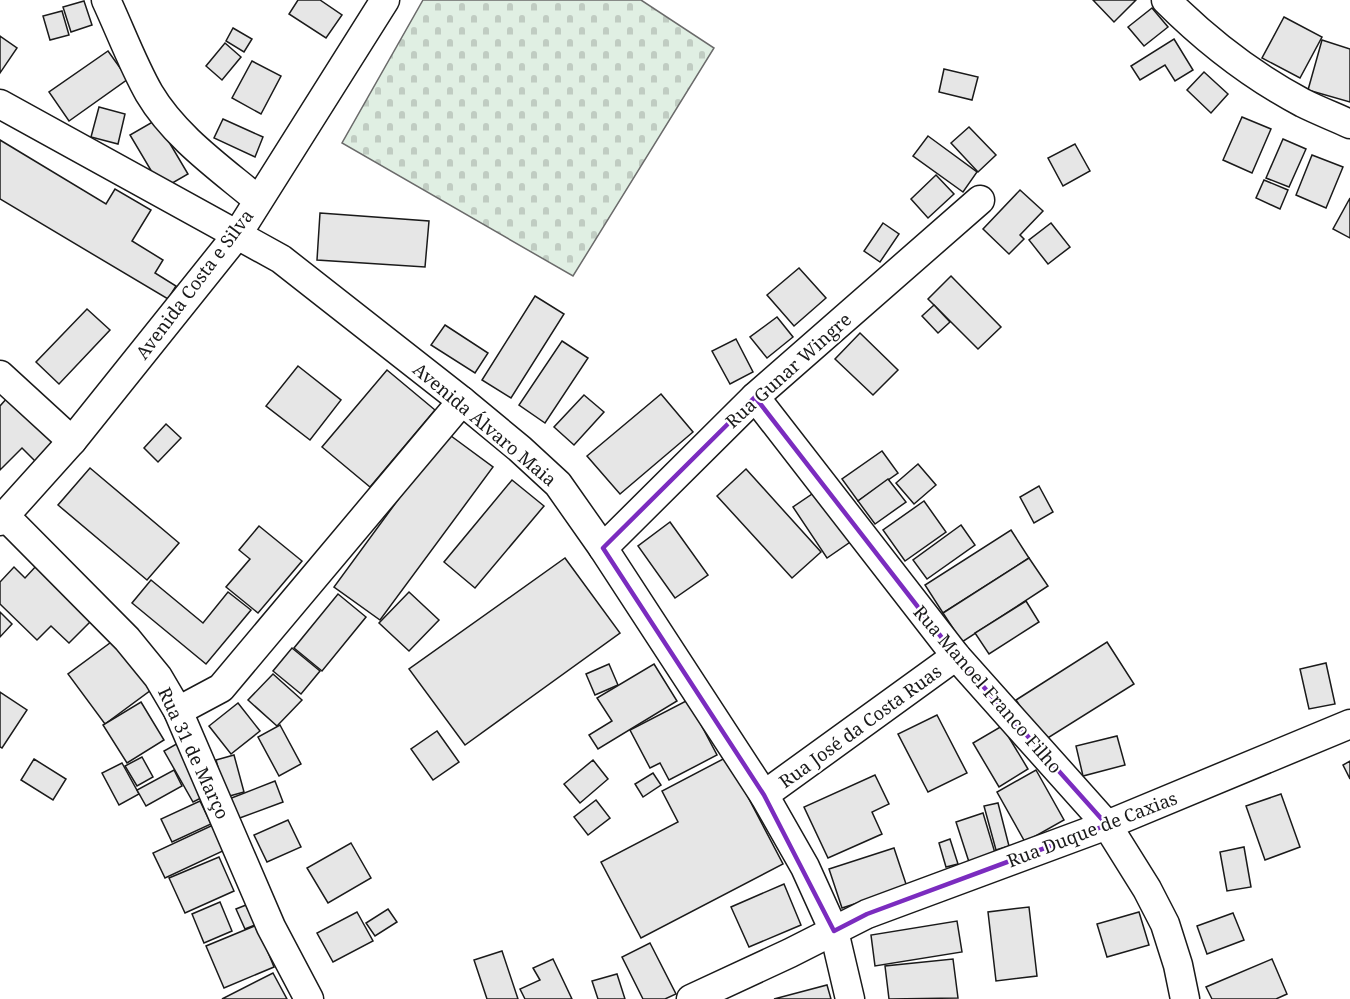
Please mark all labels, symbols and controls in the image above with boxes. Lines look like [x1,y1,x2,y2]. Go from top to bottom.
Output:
street label: Avenida Costa e Silva [130,204,258,364]
street label: Rua Gunar Wingre [720,307,856,433]
street label: Avenida Álvaro Maia [408,357,562,491]
street label: Rua Manoel Franco Filho [908,600,1068,778]
street label: Rua José da Costa Ruas [774,659,946,793]
street label: Rua 31 de Março [153,683,235,823]
street label: Rua Duque de Caxias [1004,785,1180,873]

